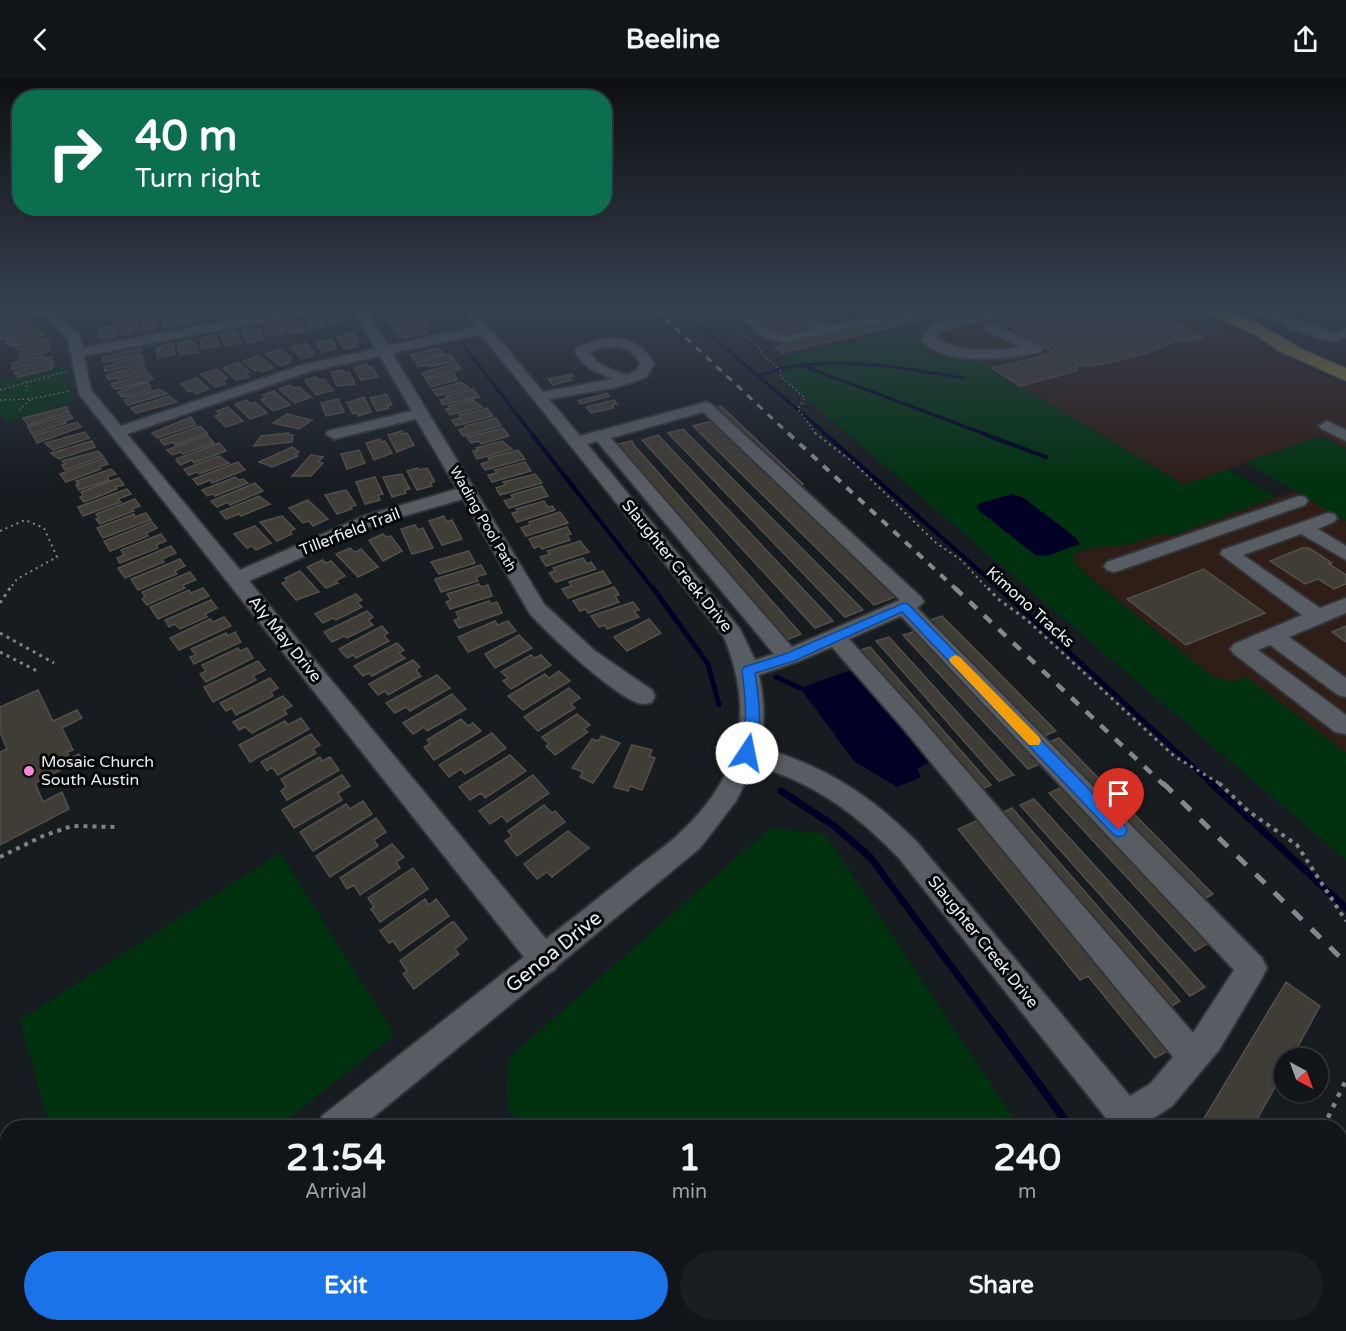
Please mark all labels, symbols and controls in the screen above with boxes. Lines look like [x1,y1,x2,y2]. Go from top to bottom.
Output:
icon: back [24,23,57,56]
text: Beeline [626,23,720,56]
icon: share [1289,23,1322,56]
text: 40 m [135,111,237,162]
icon: right [36,114,114,192]
text: Turn right [135,162,261,195]
street label: Wading Pool Path [446,463,520,575]
street label: Slaughter Creek Drive [617,496,737,636]
street label: Tillerfield Trail [297,504,403,560]
street label: Kimono Tracks [982,562,1078,652]
street label: Aly May Drive [244,592,326,686]
position arrow [715,721,779,785]
place label: Mosaic Church South Austin [41,752,154,790]
marker: Mosaic Church South Austin [22,764,36,778]
pin [1093,768,1144,830]
icon: arrive [1102,777,1135,810]
street label: Slaughter Creek Drive [923,872,1043,1012]
street label: Genoa Drive [501,906,607,998]
north arrow [1274,1048,1328,1102]
map controls [1274,1048,1328,1102]
text: 21:54 [286,1137,386,1180]
text: 1 [678,1137,701,1180]
text: 240 [993,1137,1061,1180]
text: Arrival [305,1180,367,1204]
text: min [672,1180,707,1204]
text: m [1018,1180,1036,1204]
button: Exit [24,1251,668,1320]
button: Share [680,1251,1323,1320]

